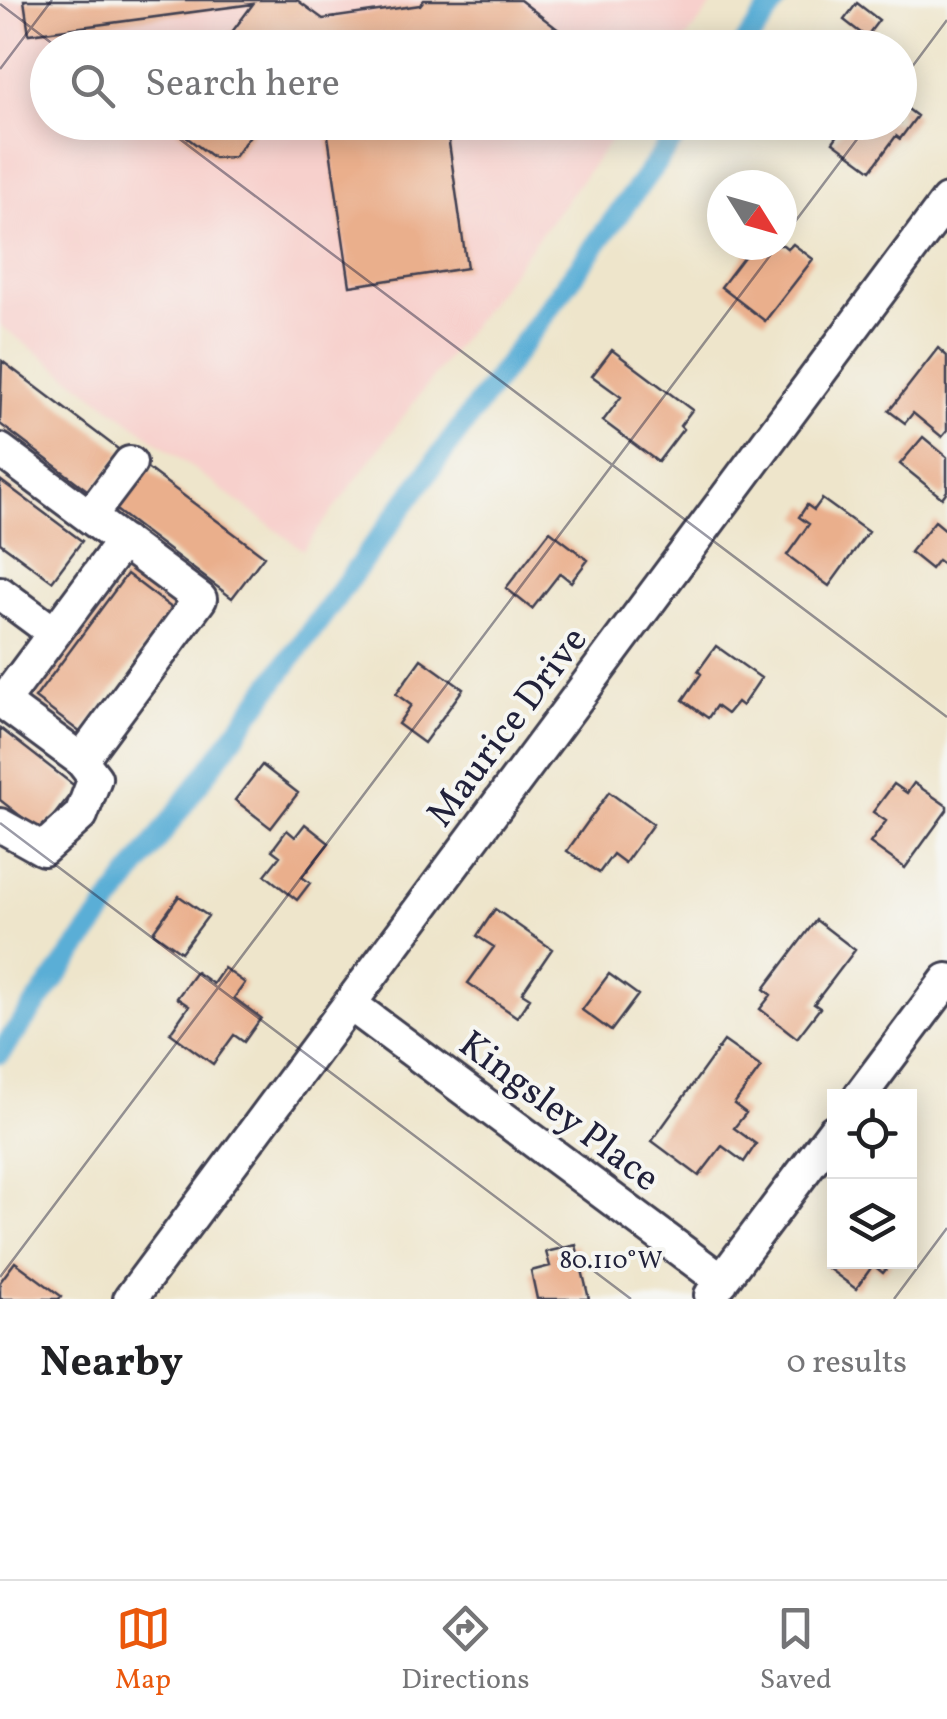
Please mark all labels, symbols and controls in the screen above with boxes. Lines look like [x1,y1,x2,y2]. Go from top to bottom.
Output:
search box [30,30,917,140]
icon: search [65,58,120,113]
text: Search here [145,59,340,112]
north arrow [707,170,797,260]
street label: Maurice Drive [416,617,602,839]
street label: Kingsley Place [447,1020,669,1206]
map controls [827,1089,917,1269]
button: locate [827,1089,917,1179]
button: layers [827,1179,917,1269]
text: 80.110°W [559,1244,663,1279]
text: Nearby [40,1335,183,1394]
text: 0 results [787,1342,907,1386]
tab: Map [115,1601,171,1700]
tab: Directions [401,1601,530,1700]
tab: Saved [760,1601,832,1700]

